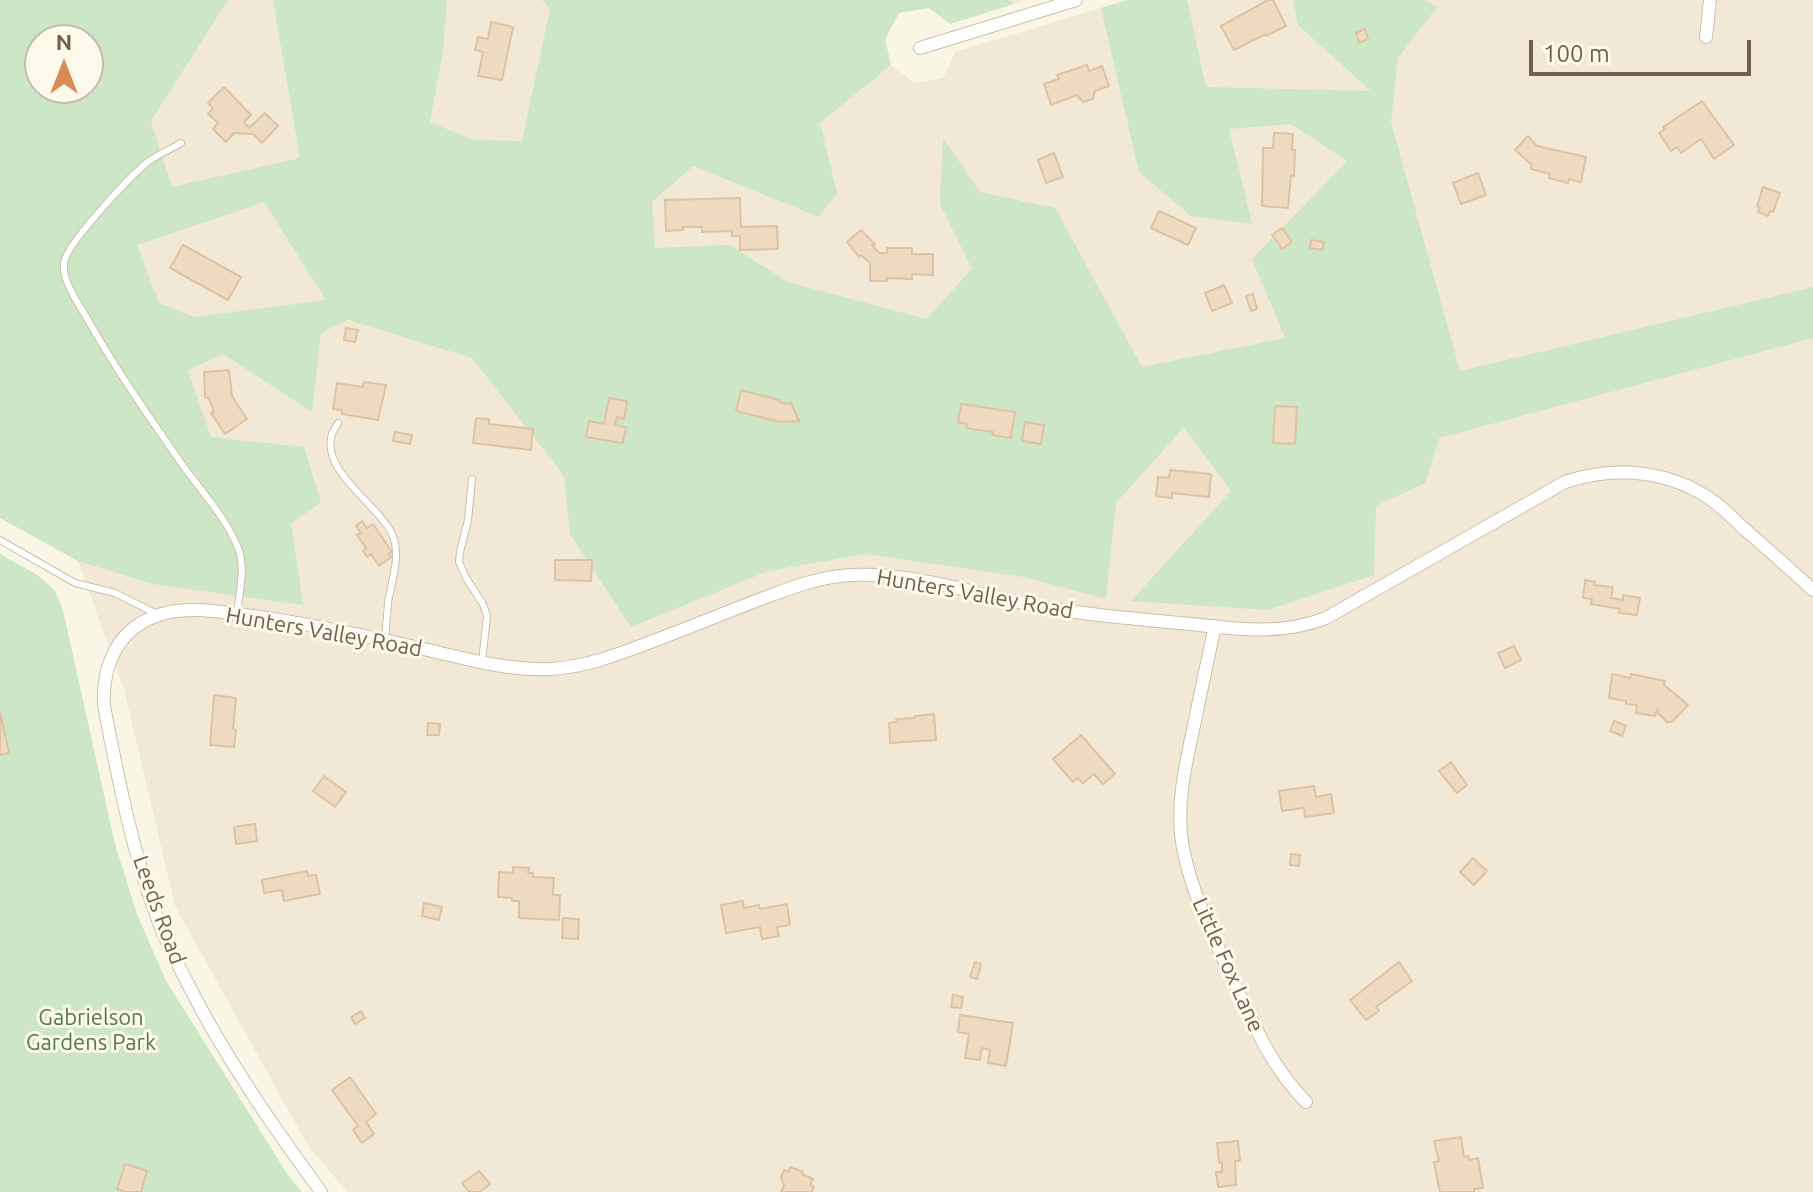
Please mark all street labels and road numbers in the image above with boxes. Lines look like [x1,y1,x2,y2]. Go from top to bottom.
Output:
street label: Hunters Valley Road [875,564,1075,624]
street label: Hunters Valley Road [224,602,424,662]
street label: Leeds Road [127,852,191,968]
street label: Little Fox Lane [1187,894,1269,1036]

